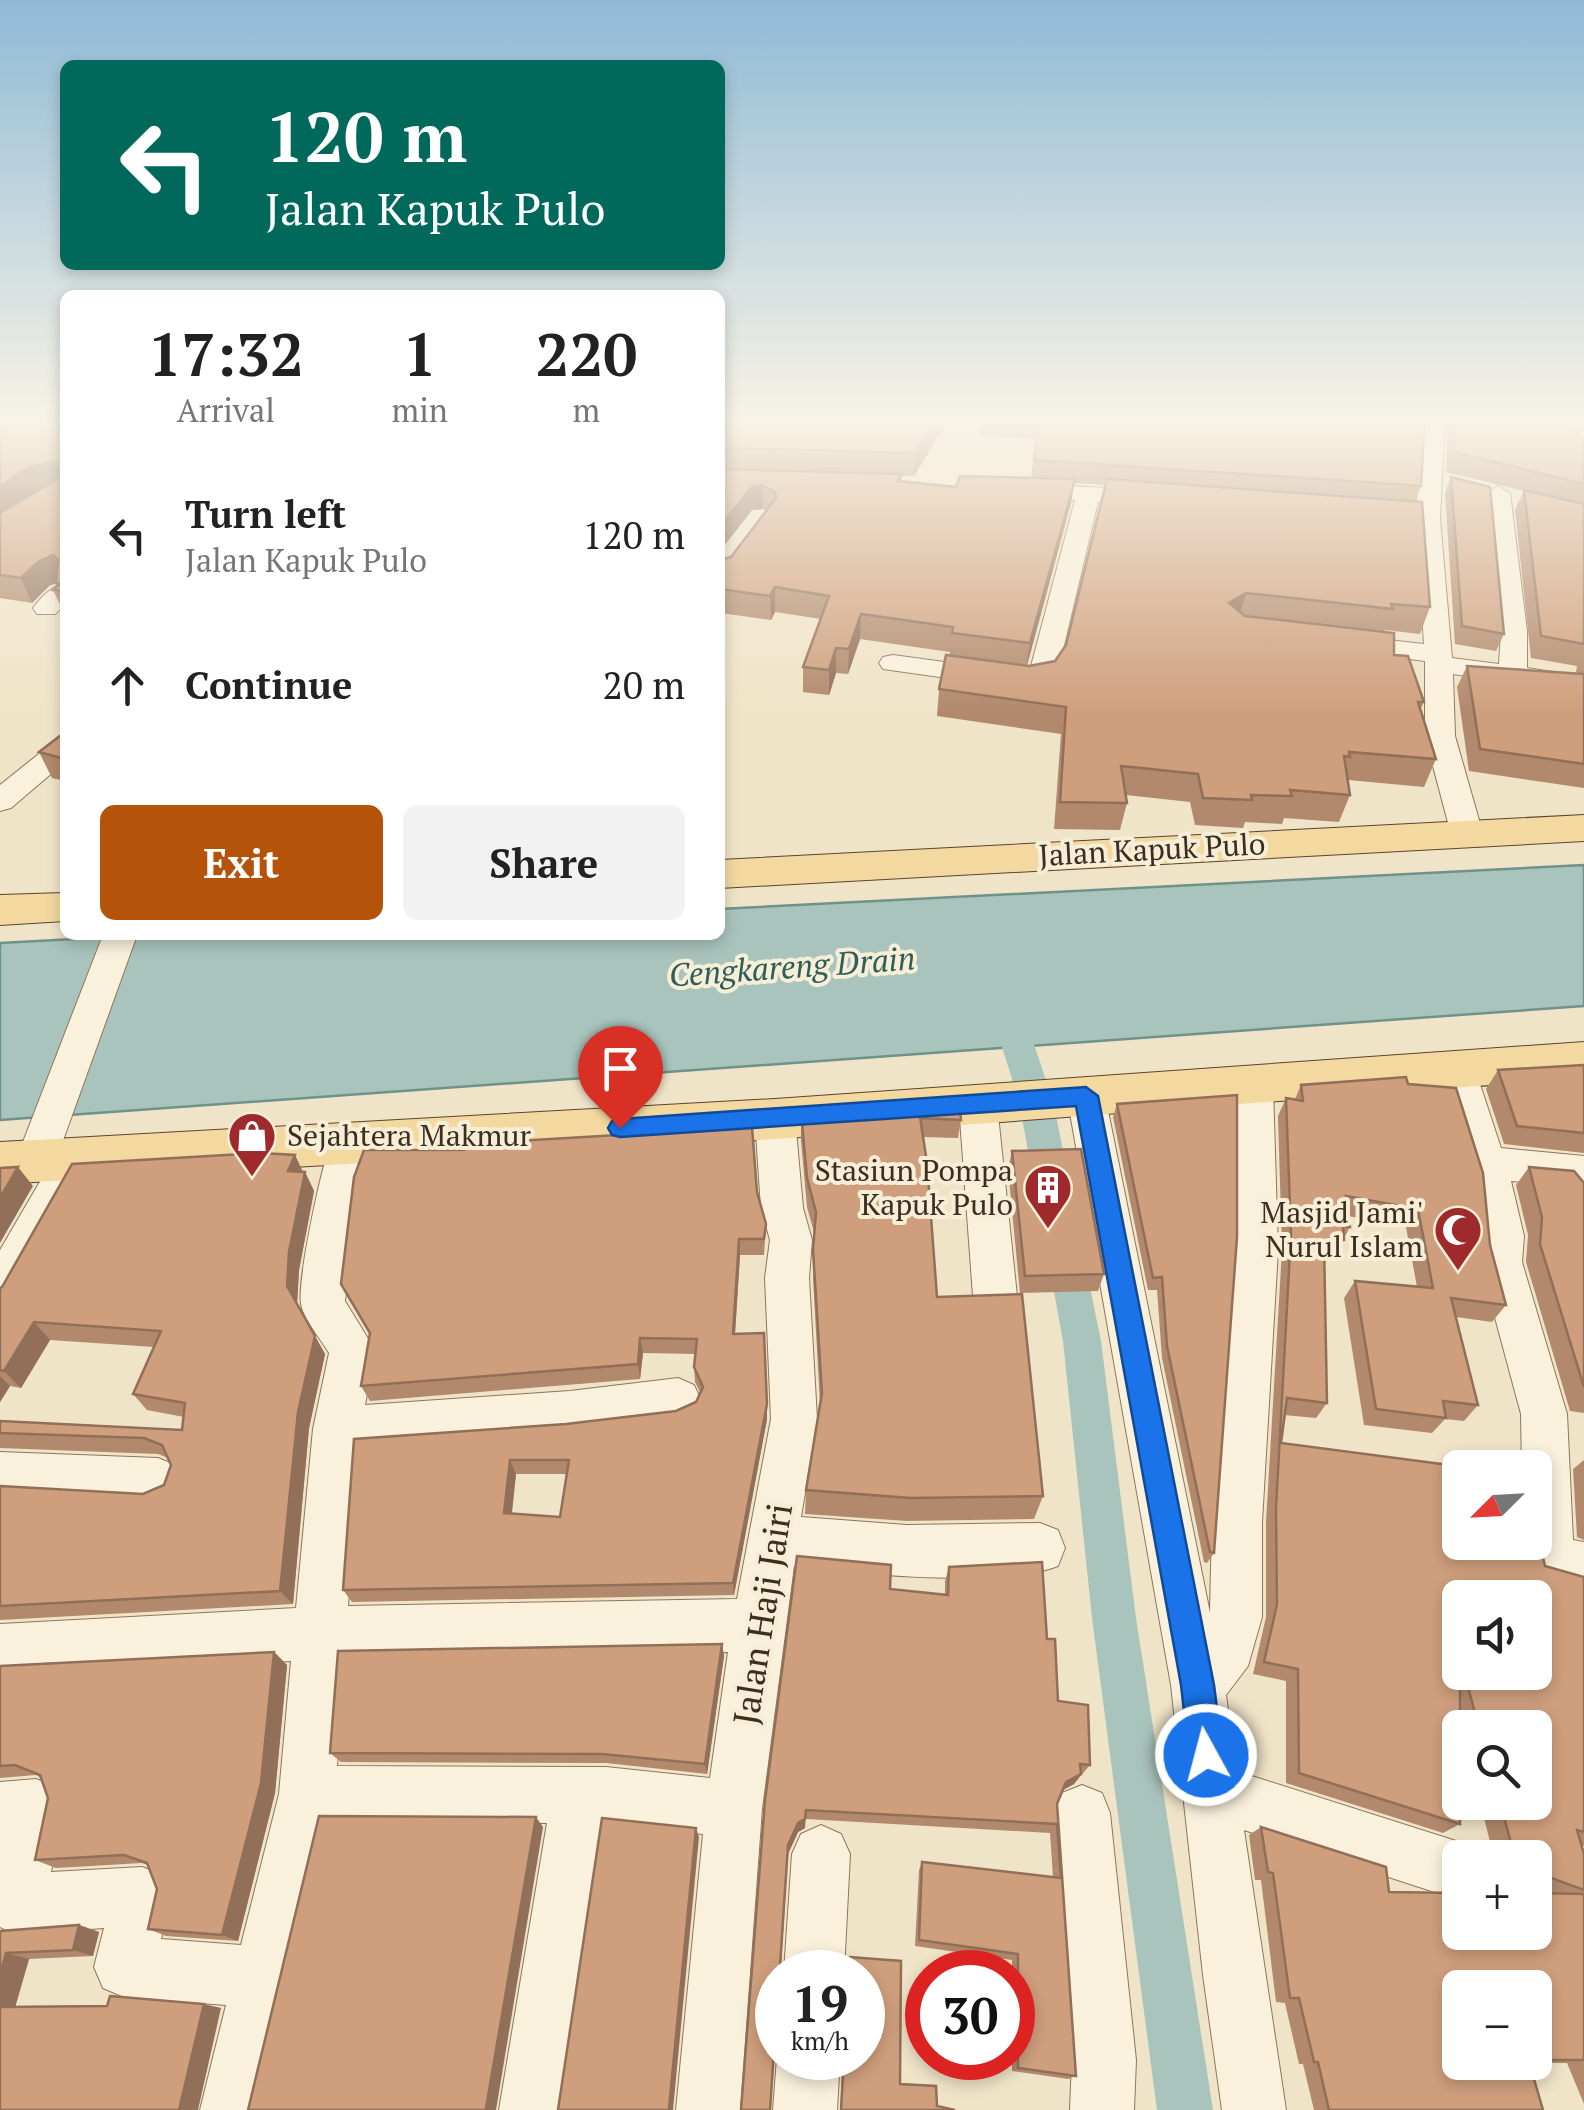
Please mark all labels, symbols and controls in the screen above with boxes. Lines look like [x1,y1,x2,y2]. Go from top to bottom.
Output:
text: 120 m [265,89,467,182]
icon: left [100,100,230,230]
text: Jalan Kapuk Pulo [265,178,605,238]
text: 17:32 [148,314,304,393]
text: 1 [403,314,437,393]
text: 220 [536,314,637,393]
text: Arrival [177,389,275,431]
text: min [392,389,448,431]
text: m [573,389,600,431]
text: Turn left [185,489,346,539]
icon: left [100,508,155,563]
text: 120 m [582,510,685,560]
text: Jalan Kapuk Pulo [185,539,427,581]
icon: ahead [100,658,155,713]
text: Continue [185,660,352,710]
text: 20 m [602,660,685,710]
button: Exit [100,805,383,920]
button: Share [403,805,685,920]
street label: Jalan Kapuk Pulo [1038,823,1266,875]
water label: Cengkareng Drain [667,936,916,996]
pin [578,1026,663,1129]
icon: arrive [593,1041,648,1096]
shop icon: Sejahtera Makmur [226,1110,278,1178]
place label: Sejahtera Makmur [287,1115,531,1155]
place label: Stasiun Pompa Kapuk Pulo [815,1150,1013,1224]
building icon: Stasiun Pompa Kapuk Pulo [1022,1162,1074,1230]
place label: Masjid Jami' Nurul Islam [1260,1192,1423,1266]
mosque icon: Masjid Jami' Nurul Islam [1432,1204,1484,1272]
north arrow [1442,1450,1552,1560]
map controls [1442,1450,1552,2080]
street label: Jalan Haji Jairi [722,1500,802,1728]
button: sound [1442,1580,1552,1690]
position arrow [1154,1703,1258,1807]
button: search [1442,1710,1552,1820]
button: + [1442,1840,1552,1950]
speed limit sign: 30 [905,1950,1035,2080]
text: 19 [792,1970,848,2036]
button: − [1442,1970,1552,2080]
text: km/h [791,2024,849,2057]

